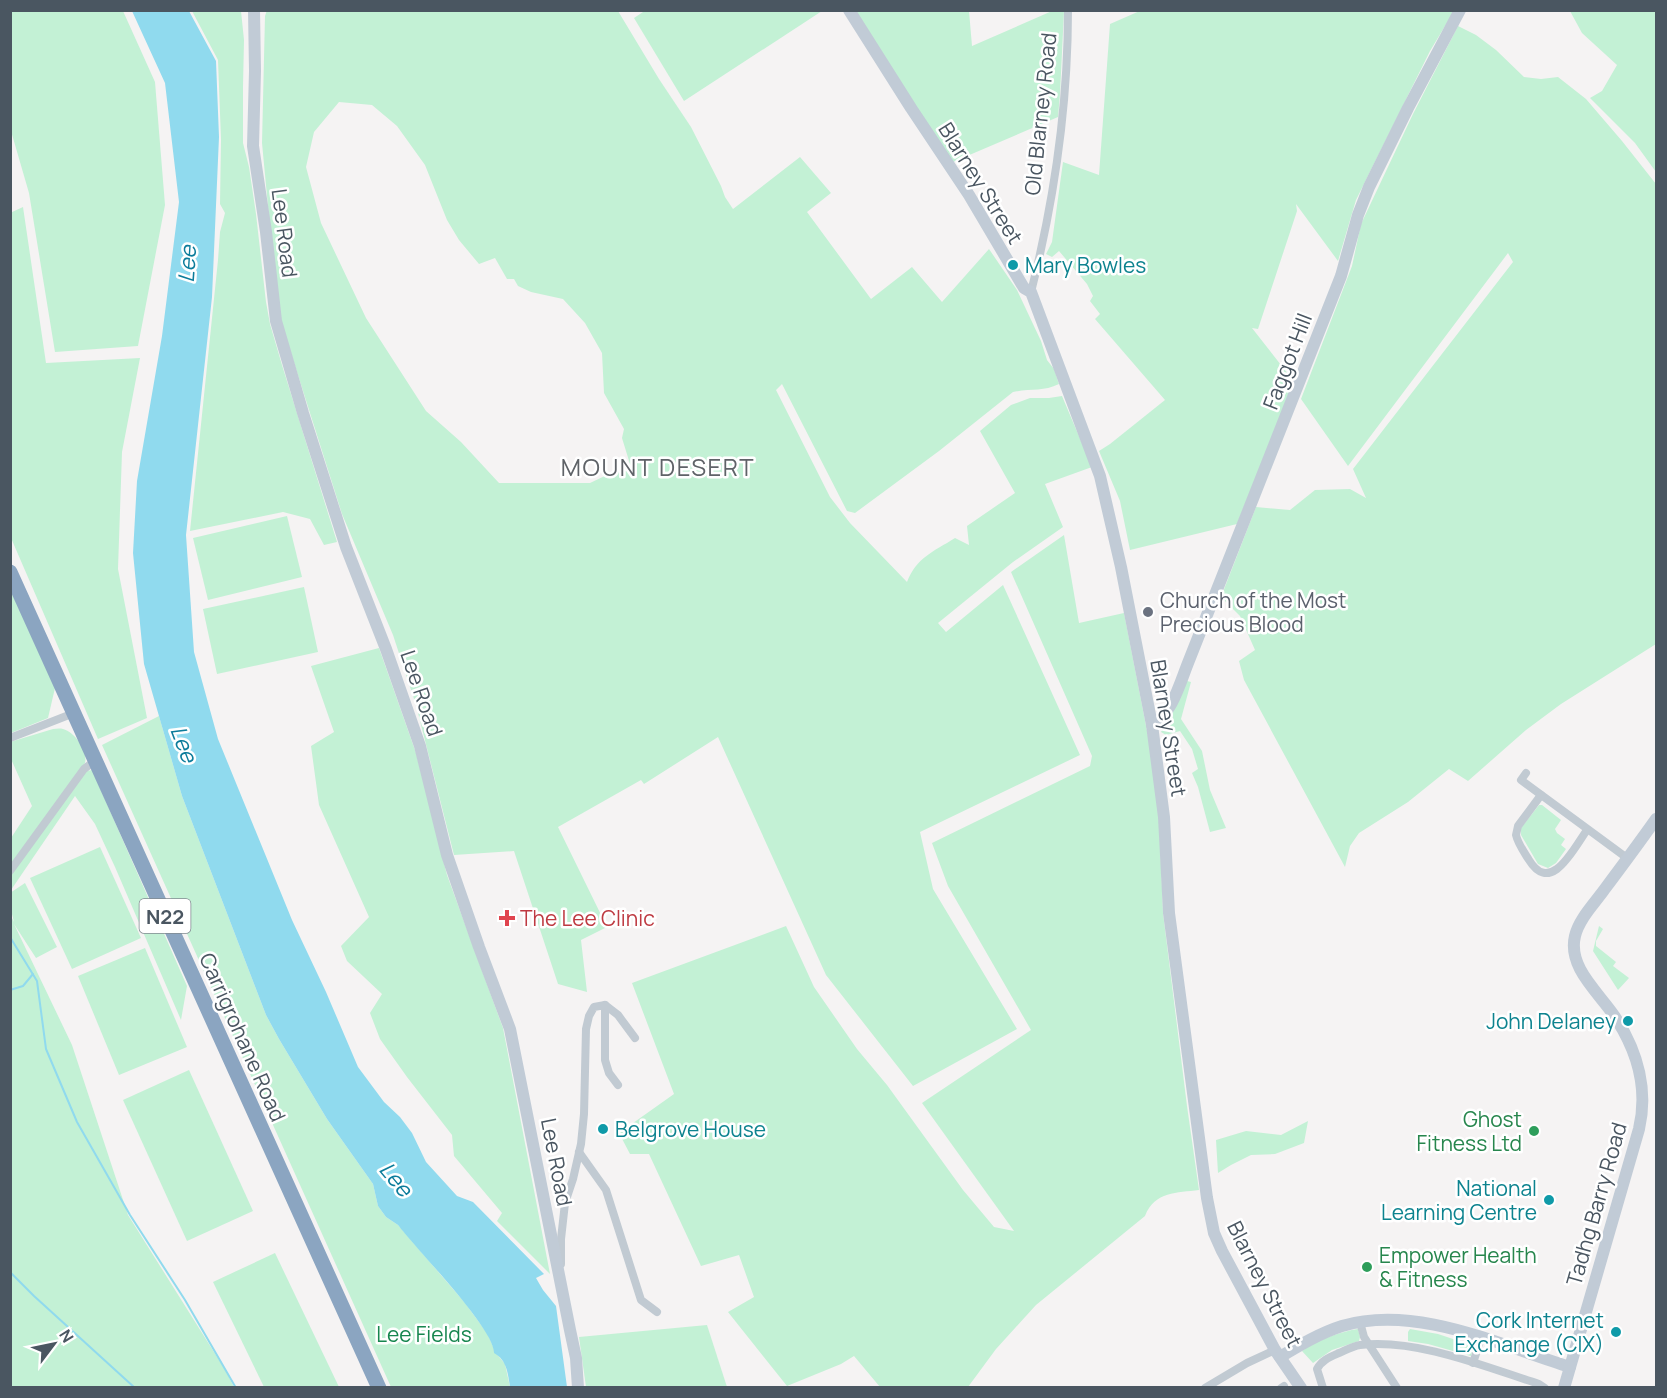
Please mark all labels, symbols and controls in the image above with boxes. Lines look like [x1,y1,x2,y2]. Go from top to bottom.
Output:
street label: Old Blarney Road [1018,31,1062,197]
street label: Blarney Street [932,117,1030,249]
street label: Lee Road [266,187,304,279]
water label: Lee [171,243,203,283]
place label: Mary Bowles [1025,251,1146,279]
marker: Mary Bowles [1006,258,1020,272]
street label: Faggot Hill [1256,309,1318,413]
district label: MOUNT DESERT [561,450,755,483]
place label: Church of the Most Precious Blood [1160,586,1346,638]
marker: Church of the Most Precious Blood [1141,605,1155,619]
street label: Lee Road [394,646,450,740]
street label: Blarney Street [1144,657,1194,799]
water label: Lee [163,721,205,768]
road number: N22 [140,899,190,933]
place label: The Lee Clinic [520,904,655,932]
marker: The Lee Clinic [498,909,516,927]
street label: Carrigrohane Road [193,948,293,1126]
place label: John Delaney [1486,1007,1616,1035]
marker: John Delaney [1621,1014,1635,1028]
place label: Ghost Fitness Ltd [1417,1105,1522,1157]
place label: Belgrove House [615,1115,766,1143]
street label: Lee Road [535,1116,579,1208]
street label: Tadhg Barry Road [1559,1119,1633,1289]
marker: Belgrove House [596,1122,610,1136]
marker: Ghost Fitness Ltd [1527,1124,1541,1138]
water label: Lee [373,1155,420,1204]
place label: National Learning Centre [1381,1174,1537,1226]
marker: National Learning Centre [1542,1193,1556,1207]
street label: Blarney Street [1221,1216,1309,1352]
place label: Empower Health & Fitness [1379,1241,1537,1293]
marker: Empower Health & Fitness [1360,1260,1374,1274]
place label: Cork Internet Exchange (CIX) [1455,1306,1604,1358]
north arrow [24,1314,84,1374]
park label: Lee Fields [376,1320,472,1348]
text: N [54,1325,79,1347]
marker: Cork Internet Exchange (CIX) [1609,1325,1623,1339]

